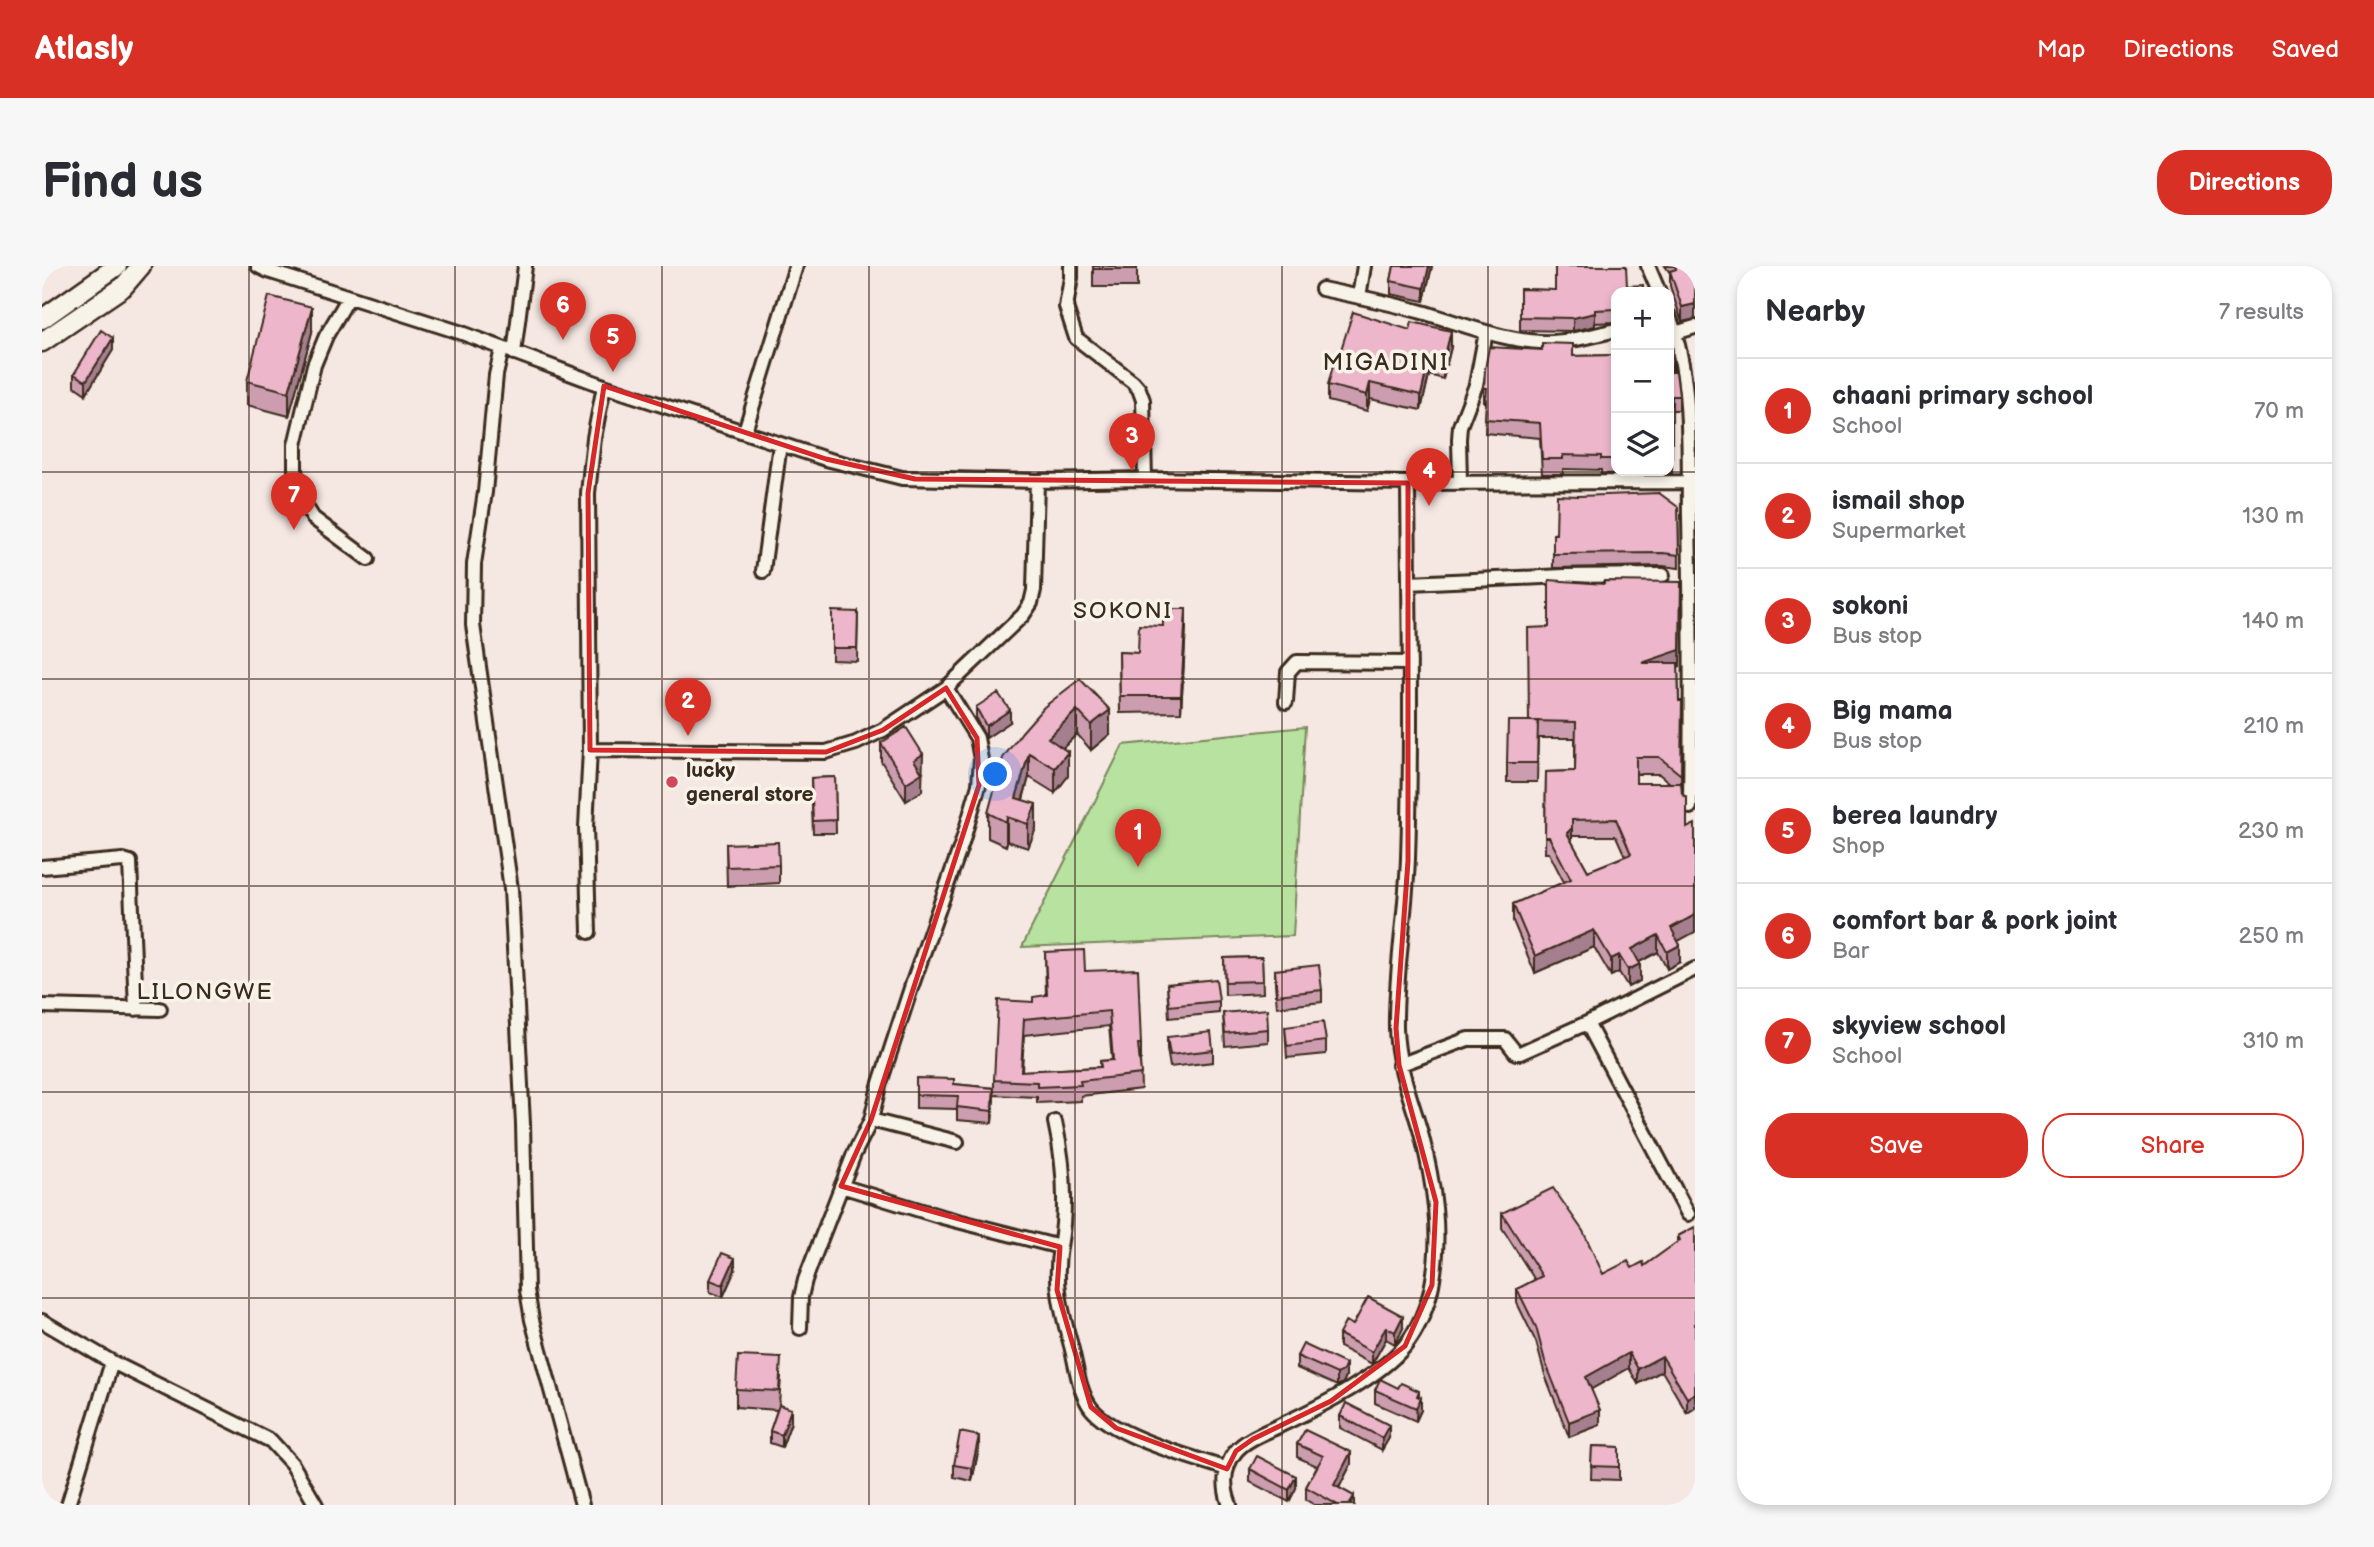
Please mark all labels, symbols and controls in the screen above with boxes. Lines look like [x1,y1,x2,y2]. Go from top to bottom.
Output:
text: Atlasly [35,29,133,69]
text: Map [2037,35,2085,64]
text: Directions [2123,35,2234,64]
text: Saved [2272,35,2339,64]
button: Directions [2157,150,2332,215]
text: Find us [42,153,203,212]
pin: 6 [540,282,586,340]
map controls [1611,287,1674,476]
button: + [1611,287,1674,350]
text: Nearby [1765,294,1865,330]
text: 7 results [2219,298,2304,326]
pin: 5 [590,314,636,372]
district label: MIGADINI [1323,348,1449,377]
button: − [1611,350,1674,413]
text: chaani primary school [1832,381,2093,412]
text: 1 [1783,397,1793,425]
text: 70 m [2254,397,2304,425]
text: School [1832,412,1902,440]
pin: 3 [1109,413,1155,471]
button: layers [1611,413,1674,476]
pin: 4 [1406,448,1452,506]
pin: 7 [271,472,317,530]
text: ismail shop [1832,486,1965,517]
text: 2 [1781,502,1795,530]
text: 130 m [2242,502,2304,530]
text: Supermarket [1832,517,1966,545]
text: sokoni [1832,591,1908,622]
district label: SOKONI [1073,597,1173,625]
text: 3 [1781,607,1795,635]
text: 140 m [2242,607,2304,635]
text: Bus stop [1832,622,1922,650]
pin: 2 [665,678,711,736]
text: Big mama [1832,696,1953,727]
text: 4 [1781,712,1795,740]
text: 210 m [2243,712,2304,740]
text: Bus stop [1832,727,1922,755]
your location [978,757,1012,791]
place label: lucky general store [686,758,814,807]
marker: lucky general store [664,774,680,790]
text: berea laundry [1832,801,1997,832]
pin: 1 [1115,809,1161,867]
text: 5 [1781,817,1795,845]
text: 230 m [2238,817,2304,845]
text: Shop [1832,832,1885,860]
text: comfort bar & pork joint [1832,906,2117,937]
text: 6 [1781,922,1795,950]
text: 250 m [2238,922,2304,950]
text: Bar [1832,937,1869,965]
district label: LILONGWE [136,978,274,1006]
text: skyview school [1832,1011,2006,1042]
text: 7 [1782,1027,1794,1055]
text: 310 m [2242,1027,2304,1055]
text: School [1832,1042,1902,1070]
button: Save [1765,1113,2028,1178]
button: Share [2042,1113,2304,1178]

